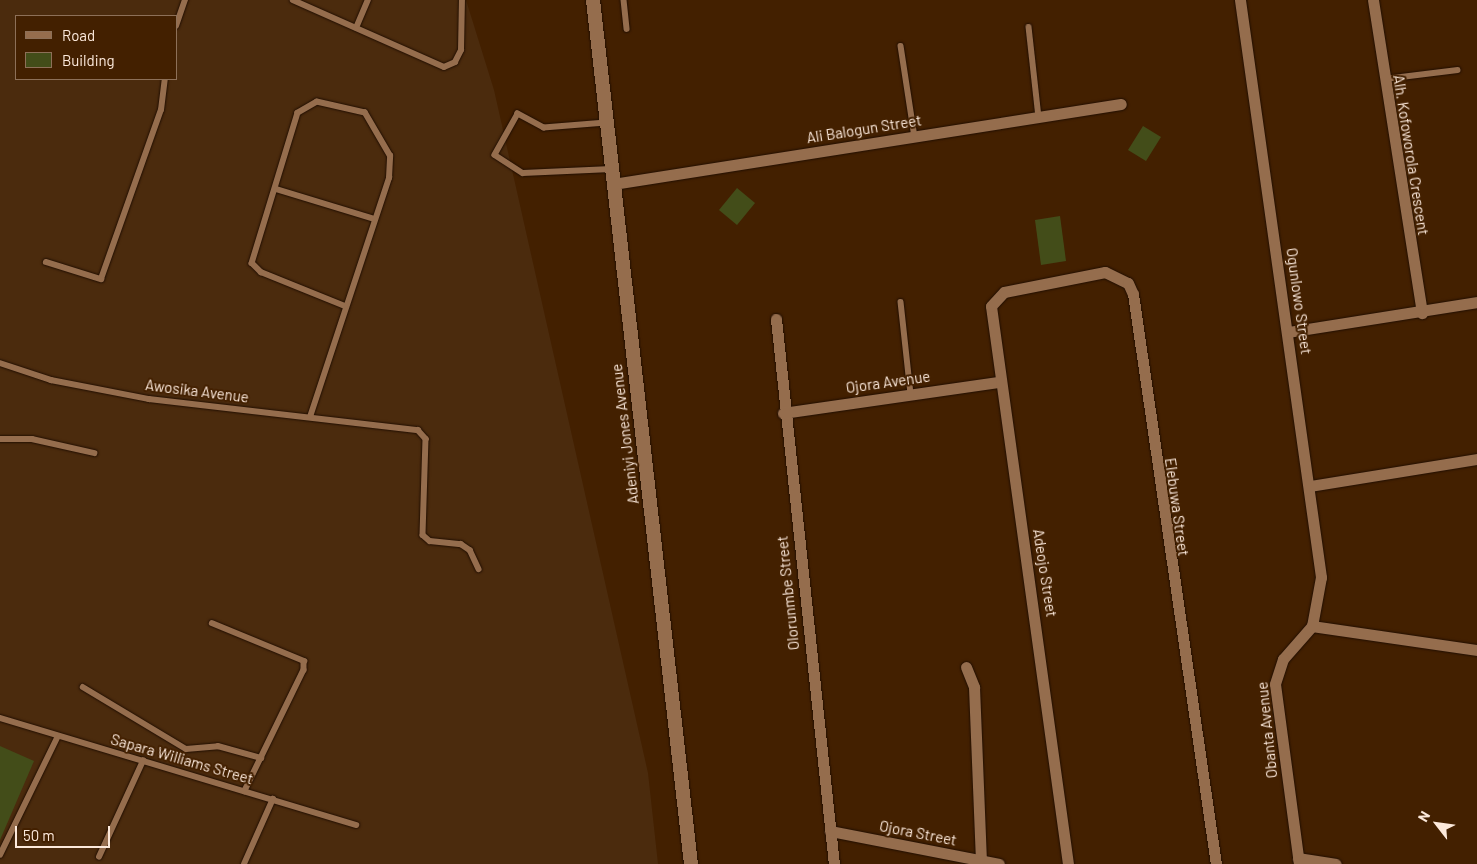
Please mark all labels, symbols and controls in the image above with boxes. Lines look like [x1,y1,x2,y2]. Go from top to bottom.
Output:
legend [15,15,178,80]
text: Road [62,26,95,44]
text: Building [62,51,115,69]
street label: Alh. Kofoworola Crescent [1389,73,1433,237]
street label: Ali Balogun Street [805,111,923,147]
street label: Ogunlowo Street [1283,247,1315,355]
street label: Adeniyi Jones Avenue [607,363,643,505]
street label: Ojora Avenue [845,367,931,397]
street label: Awosika Avenue [144,376,250,406]
street label: Elebuwa Street [1161,457,1193,557]
street label: Adeojo Street [1029,528,1061,618]
street label: Olorunmbe Street [773,535,803,651]
street label: Obanta Avenue [1253,681,1281,779]
street label: Sapara Williams Street [109,730,255,788]
north arrow [1412,799,1462,849]
text: N [1414,808,1433,825]
scale bar [18,816,112,848]
street label: Ojora Street [878,817,958,849]
text: 50 m [23,826,55,844]

